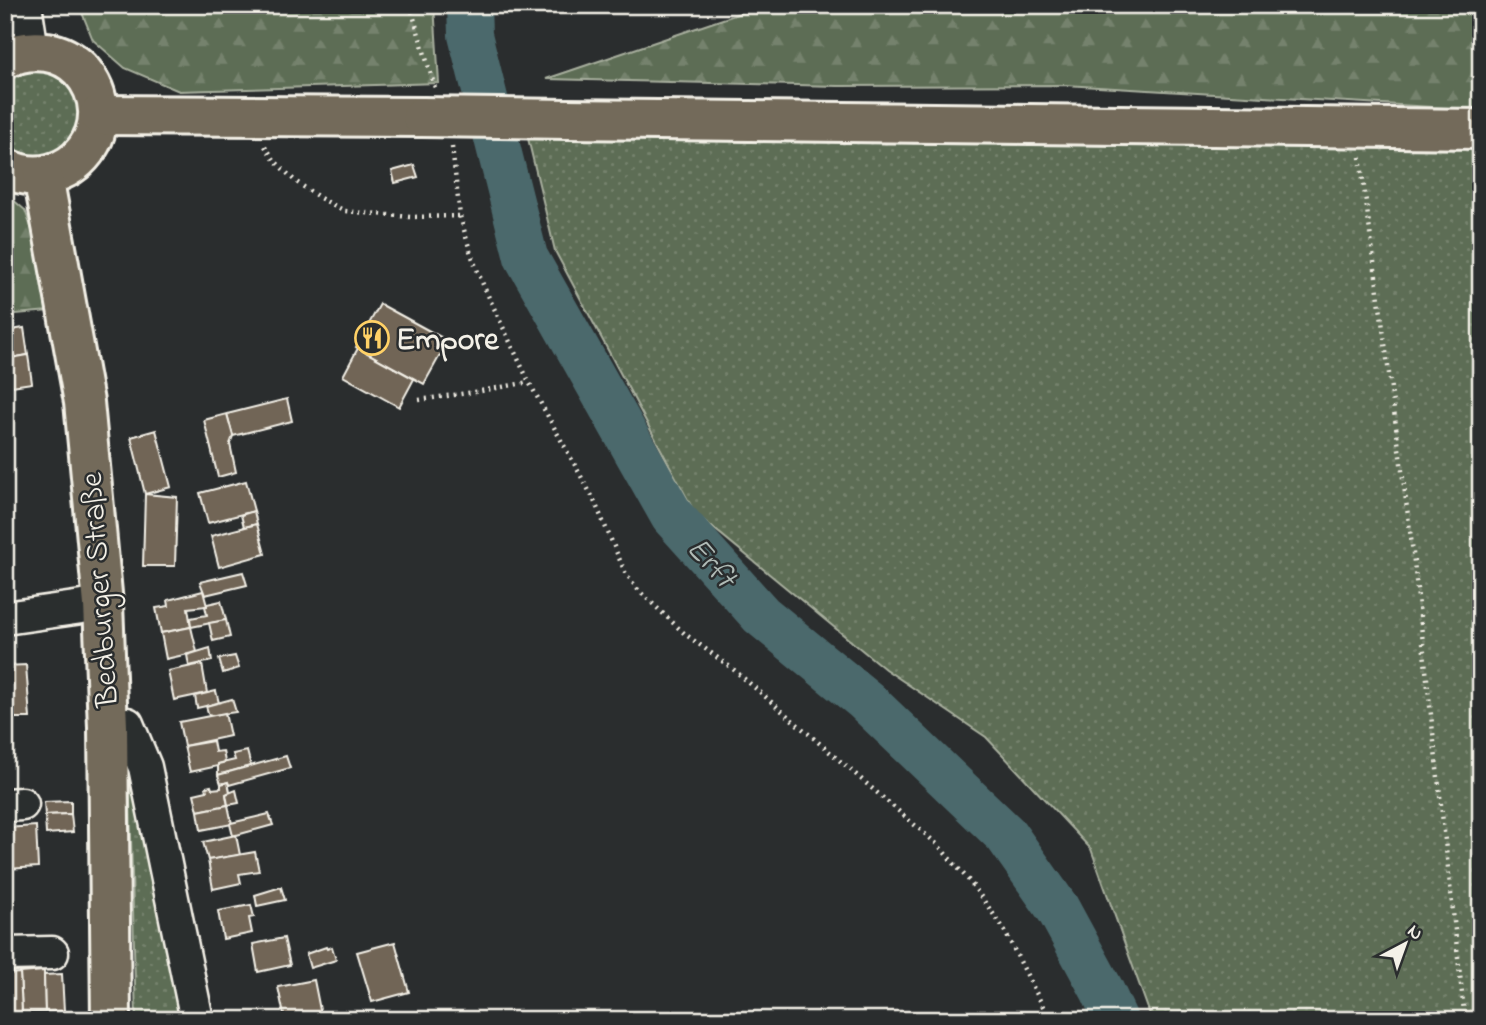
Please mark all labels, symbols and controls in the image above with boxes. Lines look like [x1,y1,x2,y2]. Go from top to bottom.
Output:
place label: Empore [396,318,500,365]
restaurant icon: Empore [353,319,391,357]
street label: Bedburger Straße [70,470,133,710]
water label: Erft [674,527,748,602]
north arrow [1370,909,1440,979]
text: N [1401,919,1428,948]

